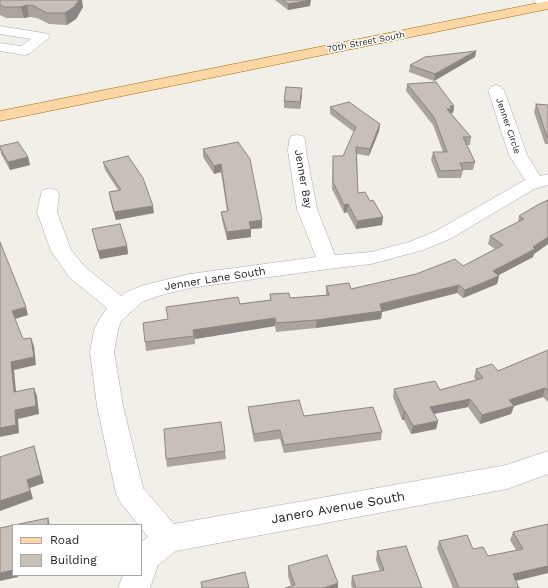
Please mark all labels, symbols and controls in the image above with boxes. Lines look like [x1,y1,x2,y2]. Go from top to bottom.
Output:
street label: 70th Street South [326,29,406,55]
street label: Jenner Circle [493,97,523,155]
street label: Jenner Bay [291,149,315,209]
street label: Jenner Lane South [163,264,267,294]
street label: Janero Avenue South [270,489,406,527]
legend [12,524,142,576]
text: Road [50,533,79,547]
text: Building [50,553,97,567]

